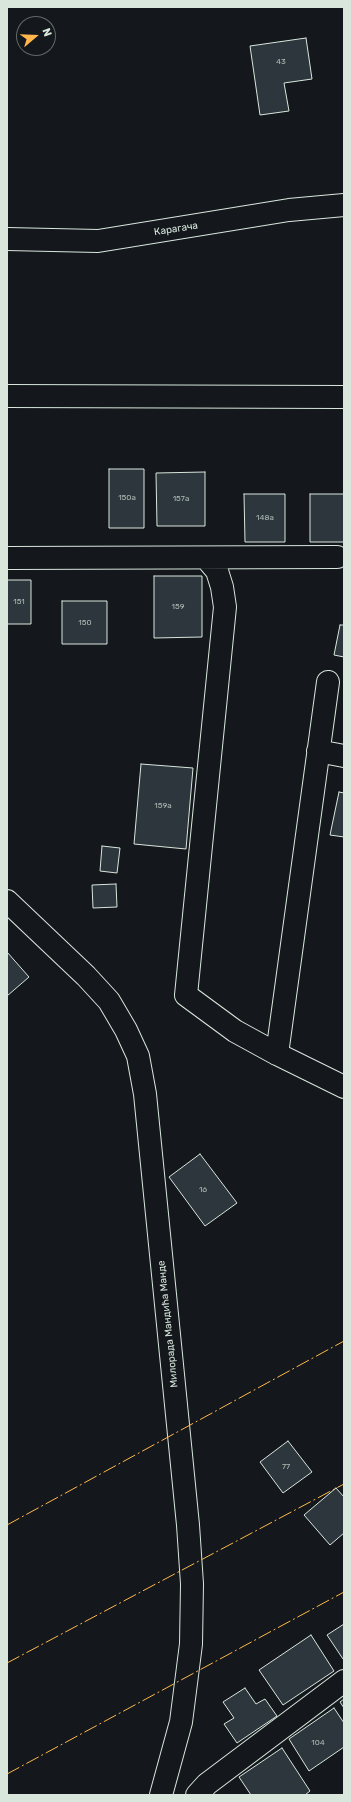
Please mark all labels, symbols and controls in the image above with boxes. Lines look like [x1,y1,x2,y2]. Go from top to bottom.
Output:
north arrow [16,16,56,56]
text: N [39,26,54,38]
house number: 43 [276,57,286,67]
street label: Карагача [153,220,199,238]
house number: 150a [118,493,136,503]
house number: 157a [173,494,189,504]
house number: 148a [256,513,274,523]
house number: 151 [13,597,25,607]
house number: 159 [172,602,184,612]
house number: 150 [78,618,92,628]
house number: 159a [154,801,172,811]
house number: 16 [199,1185,207,1195]
street label: Милорада Мандића Манде [155,1260,181,1388]
house number: 77 [282,1462,290,1472]
house number: 104 [311,1738,325,1748]

